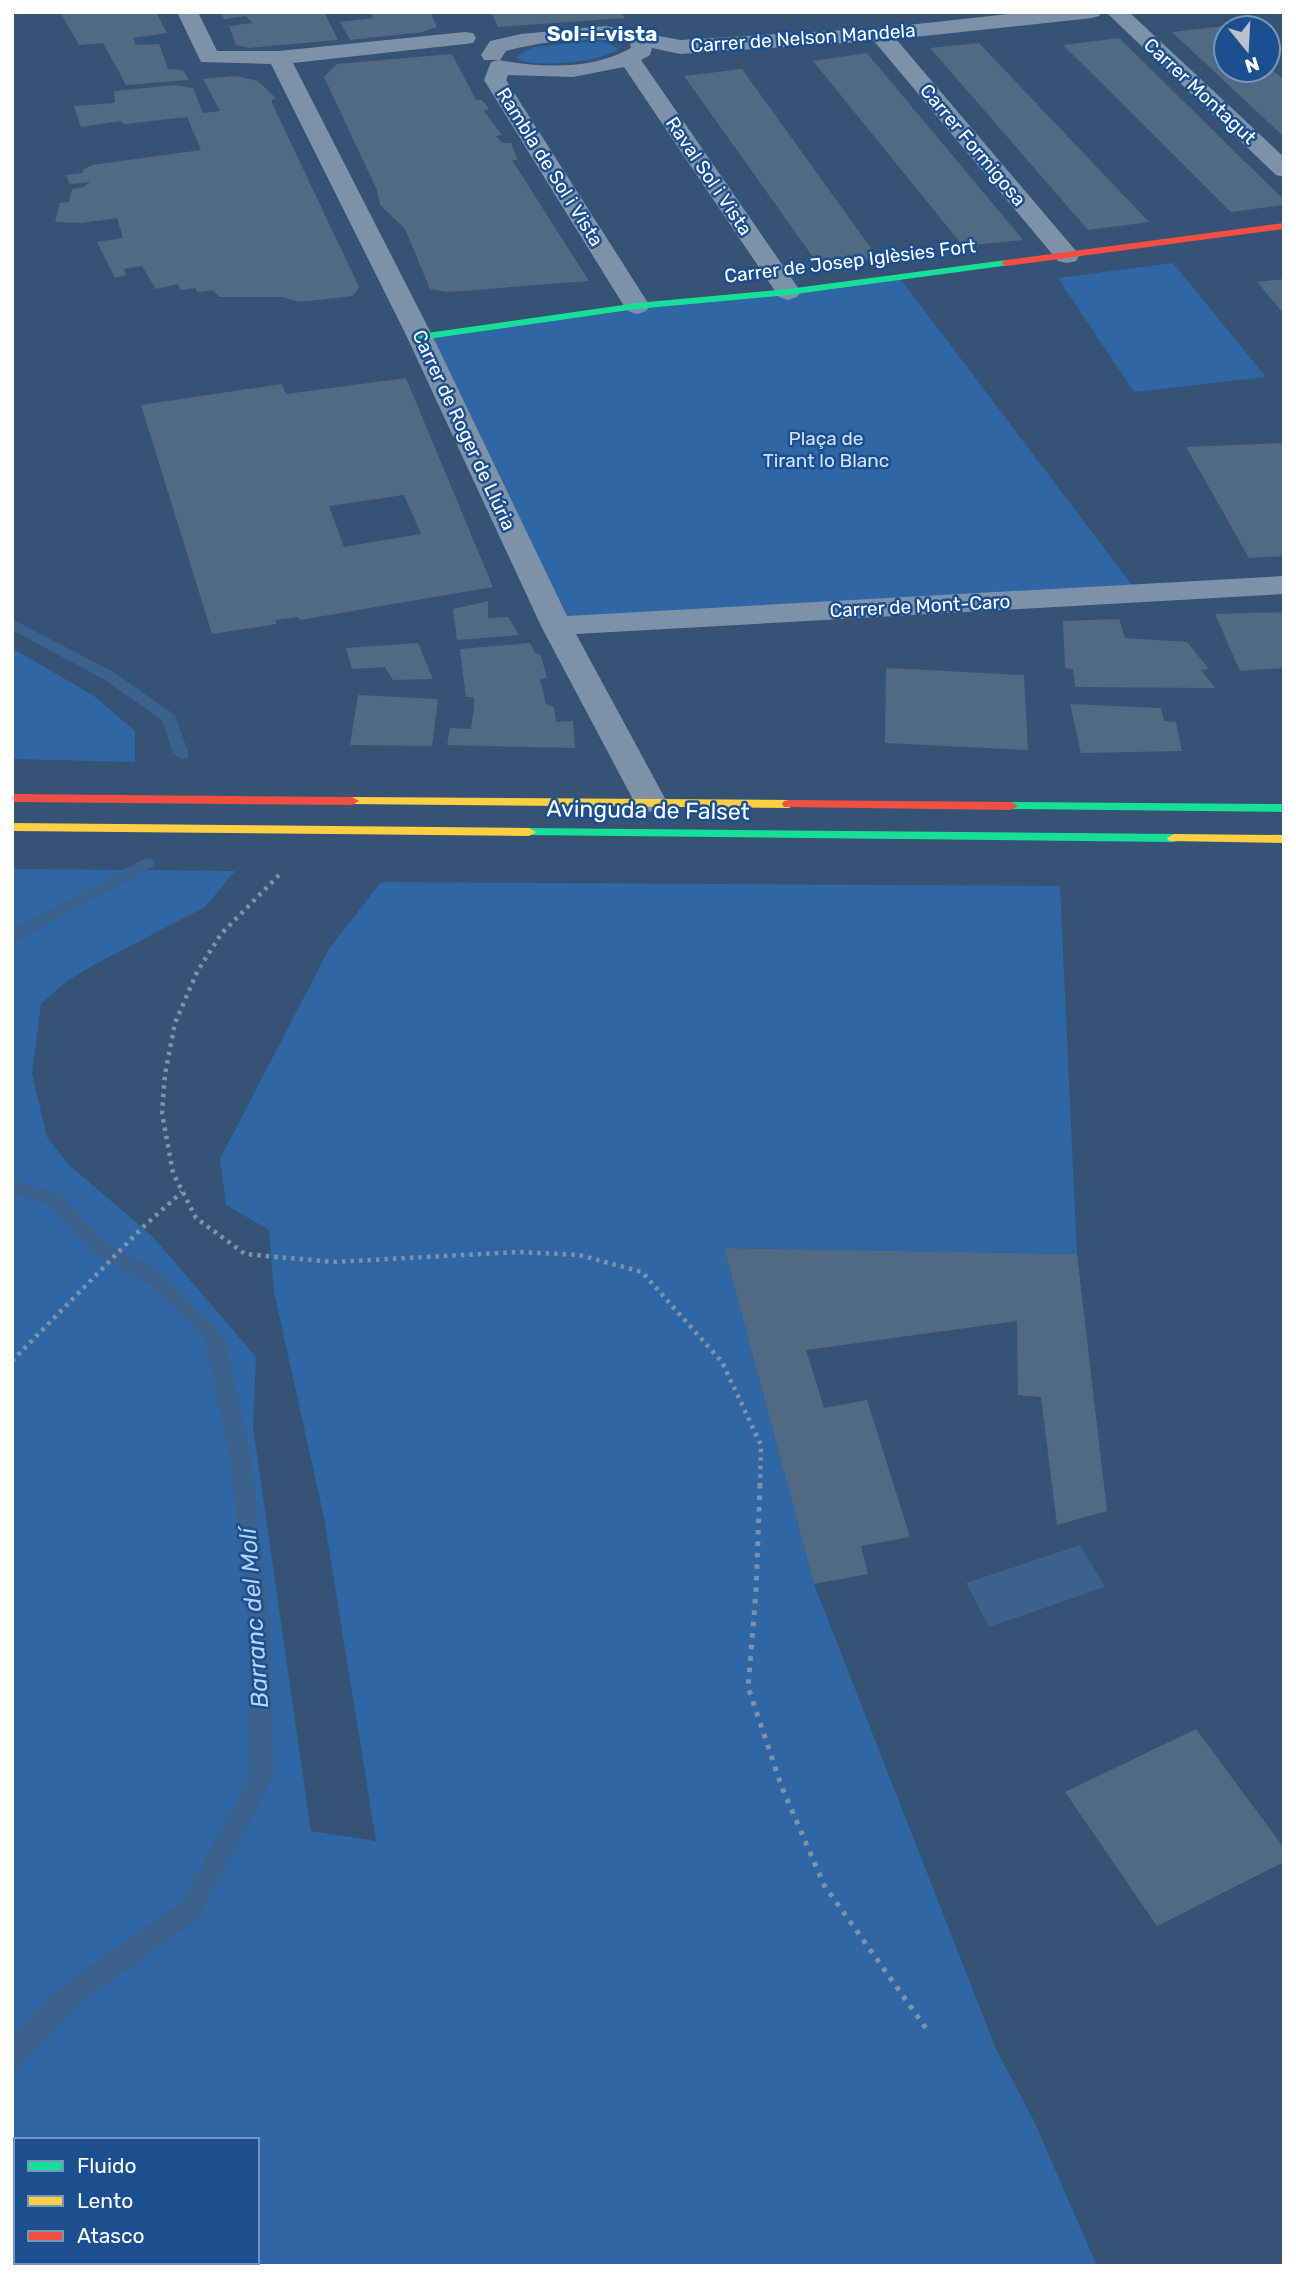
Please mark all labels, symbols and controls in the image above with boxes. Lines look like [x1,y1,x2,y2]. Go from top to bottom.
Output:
north arrow [1212,14,1282,84]
street label: Carrer de Nelson Mandela [690,19,916,57]
district label: Sol-i-vista [547,21,657,46]
street label: Carrer Montagut [1139,33,1261,149]
text: N [1242,52,1262,78]
street label: Carrer Formigosa [915,79,1031,211]
street label: Rambla de Sol i Vista [492,83,608,251]
street label: Raval Sol i Vista [661,112,757,240]
street label: Carrer de Josep Iglèsies Fort [723,234,977,288]
street label: Carrer de Roger de Llúria [407,326,521,534]
park label: Plaça de Tirant lo Blanc [763,427,889,472]
street label: Carrer de Mont-Caro [829,590,1011,622]
street label: Avinguda de Falset [546,794,750,826]
water label: Barranc del Molí [234,1524,274,1709]
legend [14,2138,259,2264]
text: Fluido [77,2153,137,2178]
text: Lento [77,2188,133,2213]
text: Atasco [77,2223,145,2248]

